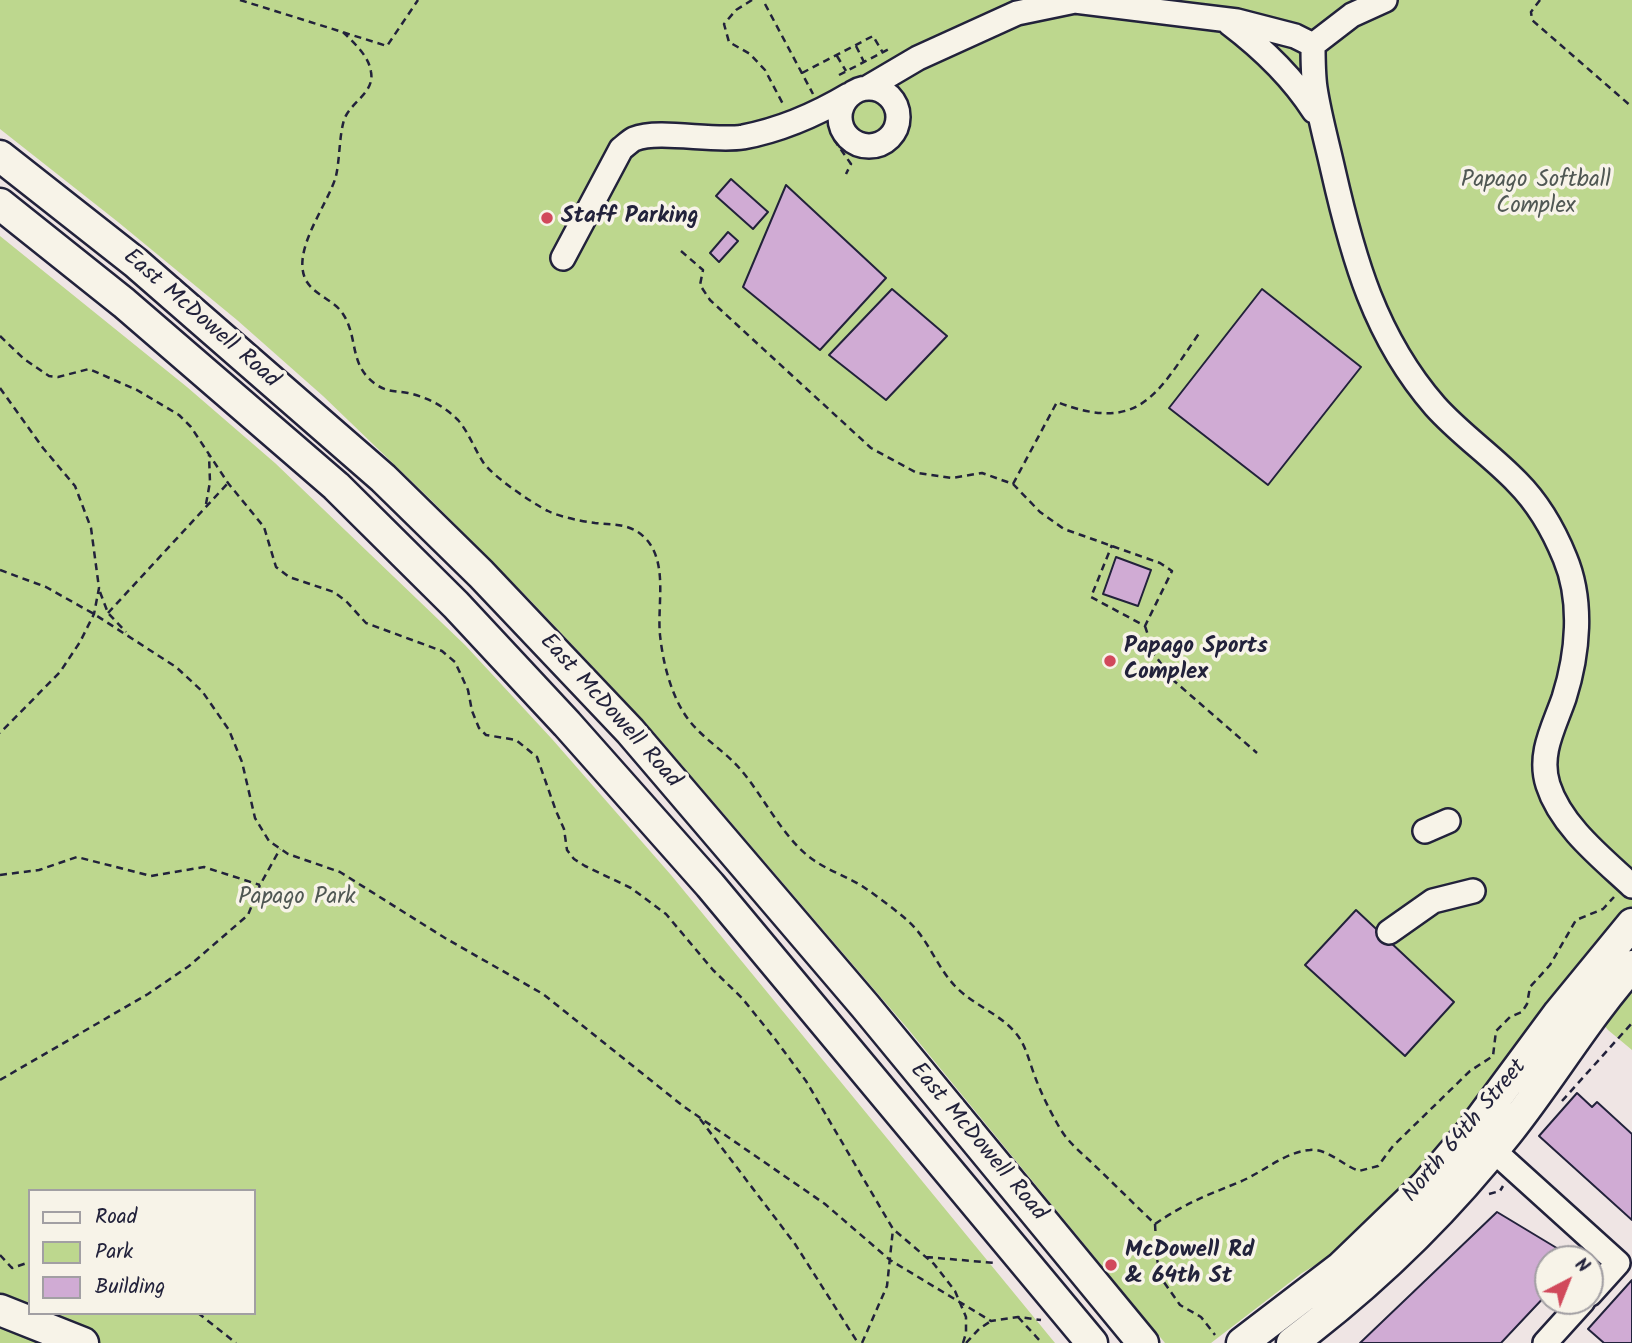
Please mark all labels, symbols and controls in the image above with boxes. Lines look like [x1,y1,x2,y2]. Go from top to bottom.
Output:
park label: Papago Softball Complex [1461,168,1611,222]
place label: Staff Parking [561,204,698,232]
marker: Staff Parking [539,210,555,226]
street label: East McDowell Road [116,245,284,395]
street label: East McDowell Road [532,629,686,795]
place label: Papago Sports Complex [1124,634,1268,688]
marker: Papago Sports Complex [1102,653,1118,669]
park label: Papago Park [238,885,356,913]
street label: North 64th Street [1398,1055,1534,1209]
street label: East McDowell Road [903,1058,1051,1228]
legend [28,1189,256,1315]
text: Road [95,1201,137,1234]
text: Park [95,1236,133,1269]
place label: McDowell Rd & 64th St [1125,1238,1254,1292]
north arrow [1534,1245,1604,1315]
text: N [1567,1251,1596,1281]
marker: McDowell Rd & 64th St [1103,1257,1119,1273]
text: Building [95,1271,165,1304]

